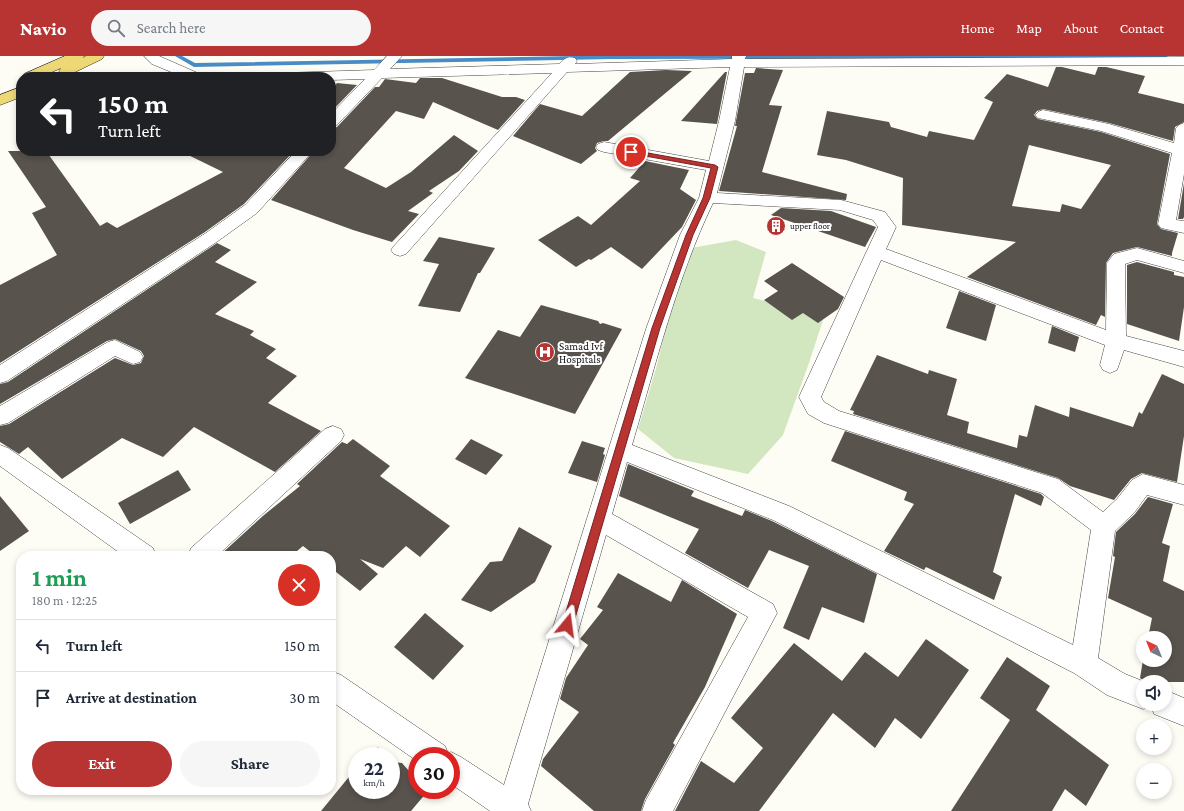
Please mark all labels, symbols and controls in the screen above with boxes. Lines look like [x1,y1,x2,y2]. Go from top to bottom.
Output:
search box [91,10,371,46]
icon: search [105,17,127,39]
text: Navio [20,18,67,39]
text: Search here [137,20,206,36]
text: Home [961,20,994,36]
text: Map [1016,20,1042,36]
text: About [1064,20,1098,36]
text: Contact [1120,20,1164,36]
icon: left [32,88,84,140]
text: 150 m [98,88,168,119]
text: Turn left [98,121,161,141]
pin [614,135,648,169]
icon: arrive [620,141,642,163]
building icon: upper floor [765,215,787,237]
place label: upper floor [790,221,831,231]
place label: Samad Ivf Hospitals [559,340,603,366]
hospital icon: Samad Ivf Hospitals [534,341,556,363]
text: 1 min [32,564,87,591]
button: close [278,564,320,606]
text: 180 m · 12:25 [32,593,97,608]
position arrow [546,604,588,646]
north arrow [1136,631,1172,667]
map controls [1136,631,1172,799]
icon: left [32,635,54,657]
text: Turn left [66,638,122,654]
text: 150 m [285,638,320,654]
button: sound [1136,675,1172,711]
icon: arrive [32,687,54,709]
text: Arrive at destination [66,690,197,706]
text: 30 m [290,690,320,706]
button: + [1136,719,1172,755]
button: Exit [32,741,172,787]
button: Share [180,741,320,787]
speed limit sign: 30 [408,747,460,799]
text: 22 [364,757,384,779]
button: − [1136,763,1172,799]
text: km/h [363,777,385,788]

